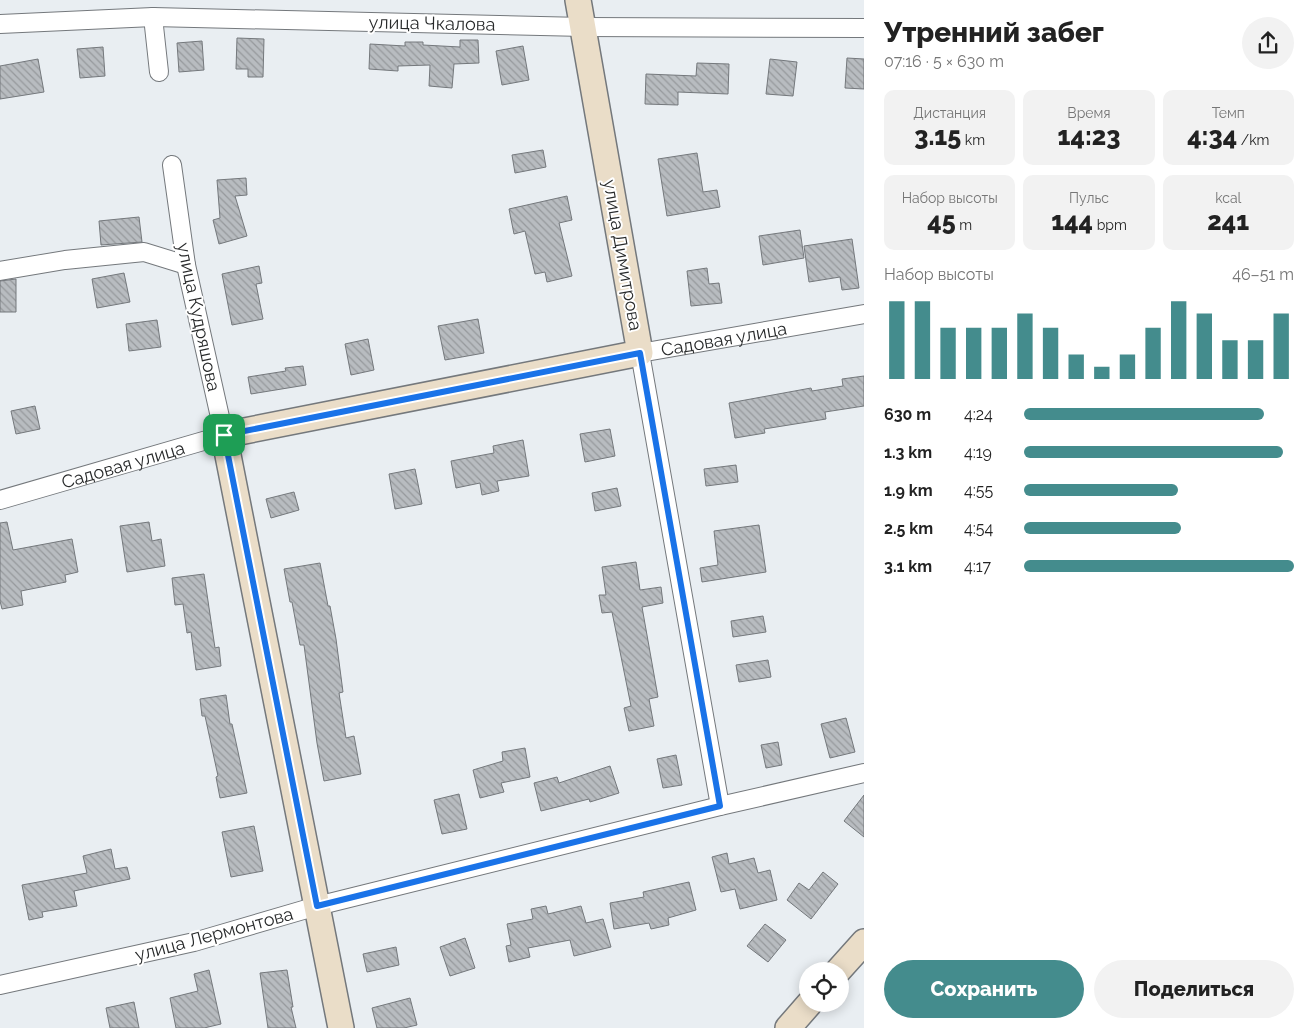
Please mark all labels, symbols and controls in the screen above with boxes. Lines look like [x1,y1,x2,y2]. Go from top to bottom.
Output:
street label: улица Чкалова [369,11,495,35]
text: Утренний забег [884,16,1104,49]
button: share [1242,17,1294,69]
text: 07:16 · 5 × 630 m [884,52,1004,71]
text: Дистанция [913,105,986,121]
text: Время [1067,105,1111,121]
text: Темп [1212,105,1245,121]
text: 3.15 [914,121,961,151]
text: 14:23 [1058,121,1120,151]
text: 4:34 [1187,121,1237,151]
text: km [961,132,985,148]
text: /km [1237,132,1269,148]
street label: улица Димитрова [599,178,647,332]
text: Набор высоты [902,190,998,206]
text: Пульс [1069,190,1109,206]
text: kcal [1215,190,1241,206]
text: 45 [927,206,956,236]
text: 144 [1051,206,1093,236]
text: 241 [1207,206,1249,236]
text: m [956,217,972,233]
text: bpm [1093,217,1127,233]
street label: улица Кудряшова [173,241,225,393]
text: Набор высоты [884,265,994,284]
text: 46–51 m [1232,265,1294,284]
street label: Садовая улица [659,317,788,360]
text: 630 m [884,405,931,424]
text: 4:24 [964,405,993,424]
pin [203,414,245,456]
icon: arrive [210,421,238,449]
street label: Садовая улица [59,437,187,492]
text: 1.3 km [884,443,932,462]
text: 4:19 [964,443,992,462]
text: 1.9 km [884,481,933,500]
text: 4:55 [964,481,993,500]
text: 2.5 km [884,519,933,538]
text: 4:54 [964,519,993,538]
text: 3.1 km [884,557,932,576]
text: 4:17 [964,557,991,576]
street label: улица Лермонтова [133,903,295,965]
button: Сохранить [884,960,1084,1018]
button: Поделиться [1094,960,1294,1018]
map controls [799,962,849,1012]
button: locate [799,962,849,1012]

